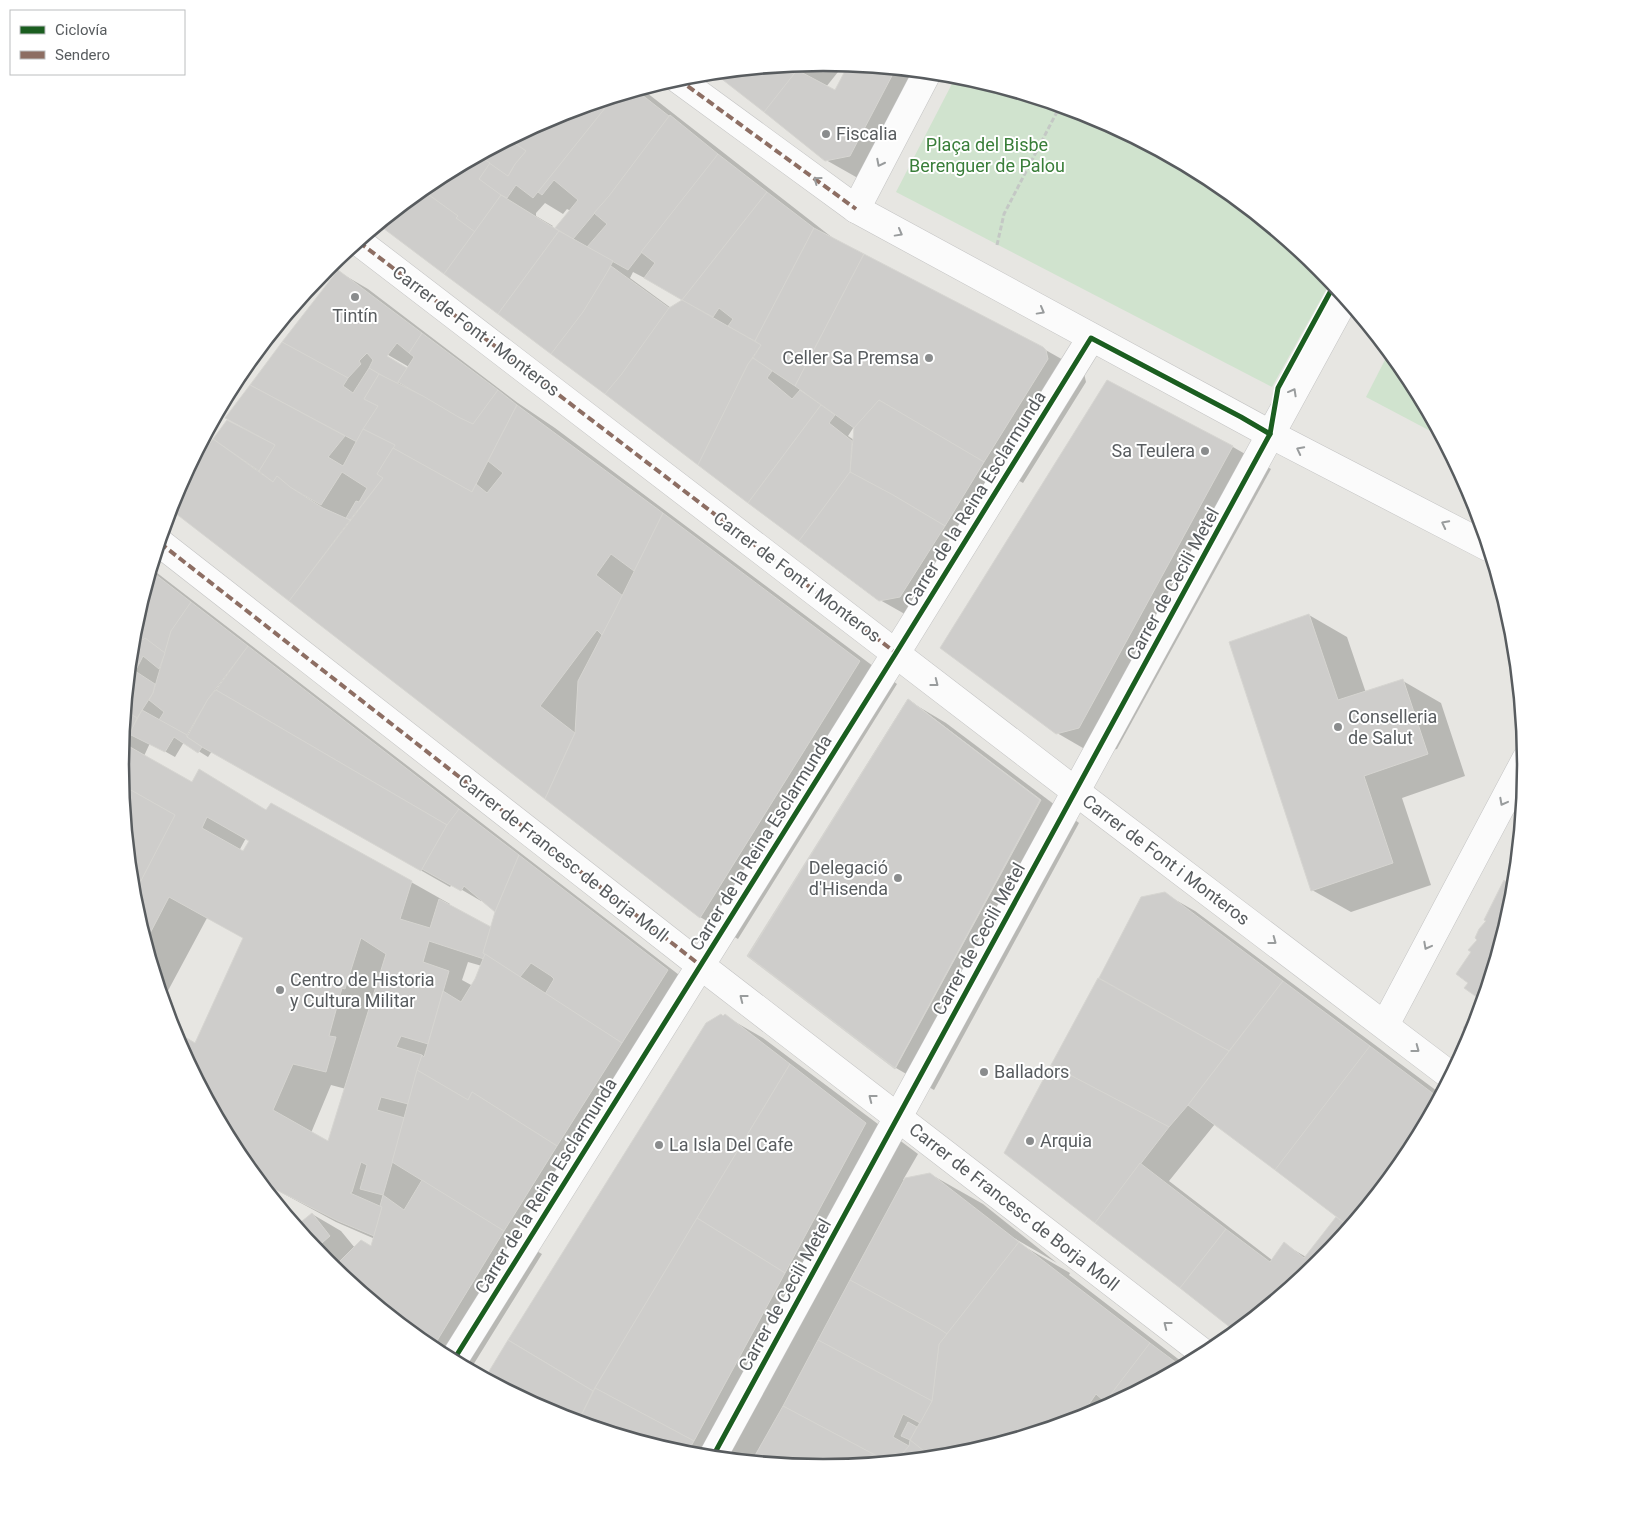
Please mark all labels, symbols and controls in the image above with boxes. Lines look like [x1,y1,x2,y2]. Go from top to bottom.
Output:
legend [10,10,185,75]
text: Ciclovía [55,21,108,39]
text: Sendero [55,46,110,64]
place label: Fiscalia [836,123,897,144]
marker: Fiscalia [820,128,832,140]
park label: Plaça del Bisbe Berenguer de Palou [909,134,1065,176]
one-way arrow [876,157,886,166]
one-way arrow [814,178,823,186]
one-way arrow [893,226,902,236]
street label: Carrer de Font i Monteros [389,261,564,400]
marker: Tintín [349,291,361,303]
place label: Tintín [332,305,378,326]
one-way arrow [1036,305,1045,315]
place label: Celler Sa Premsa [782,347,919,368]
marker: Celler Sa Premsa [923,352,935,364]
street label: Carrer de la Reina Esclarmunda [899,387,1050,610]
one-way arrow [1287,388,1297,397]
place label: Sa Teulera [1112,440,1195,461]
marker: Sa Teulera [1199,445,1211,457]
one-way arrow [1297,446,1306,456]
street label: Carrer de Cecili Metel [1122,504,1223,664]
street label: Carrer de Font i Monteros [710,507,885,646]
one-way arrow [1441,520,1450,530]
one-way arrow [929,677,939,686]
place label: Conselleria de Salut [1348,706,1437,748]
marker: Conselleria de Salut [1332,721,1344,733]
street label: Carrer de la Reina Esclarmunda [685,731,836,954]
street label: Carrer de Francesc de Borja Moll [454,769,672,946]
street label: Carrer de Font i Monteros [1079,790,1254,929]
one-way arrow [1499,797,1509,806]
place label: Delegació d'Hisenda [809,857,888,899]
street label: Carrer de Cecili Metel [928,859,1029,1019]
marker: Delegació d'Hisenda [892,872,904,884]
one-way arrow [1267,935,1277,944]
one-way arrow [1423,941,1433,950]
place label: Centro de Historia y Cultura Militar [290,969,435,1011]
marker: Centro de Historia y Cultura Militar [274,984,286,996]
one-way arrow [740,996,749,1004]
one-way arrow [1410,1044,1419,1052]
place label: Balladors [994,1061,1069,1082]
marker: Balladors [978,1066,990,1078]
street label: Carrer de la Reina Esclarmunda [470,1074,621,1297]
one-way arrow [869,1095,878,1103]
street label: Carrer de Francesc de Borja Moll [905,1118,1123,1295]
place label: Arquia [1040,1130,1092,1151]
place label: La Isla Del Cafe [669,1134,793,1155]
marker: Arquia [1024,1135,1036,1147]
marker: La Isla Del Cafe [653,1139,665,1151]
street label: Carrer de Cecili Metel [734,1215,835,1375]
one-way arrow [1163,1322,1173,1331]

